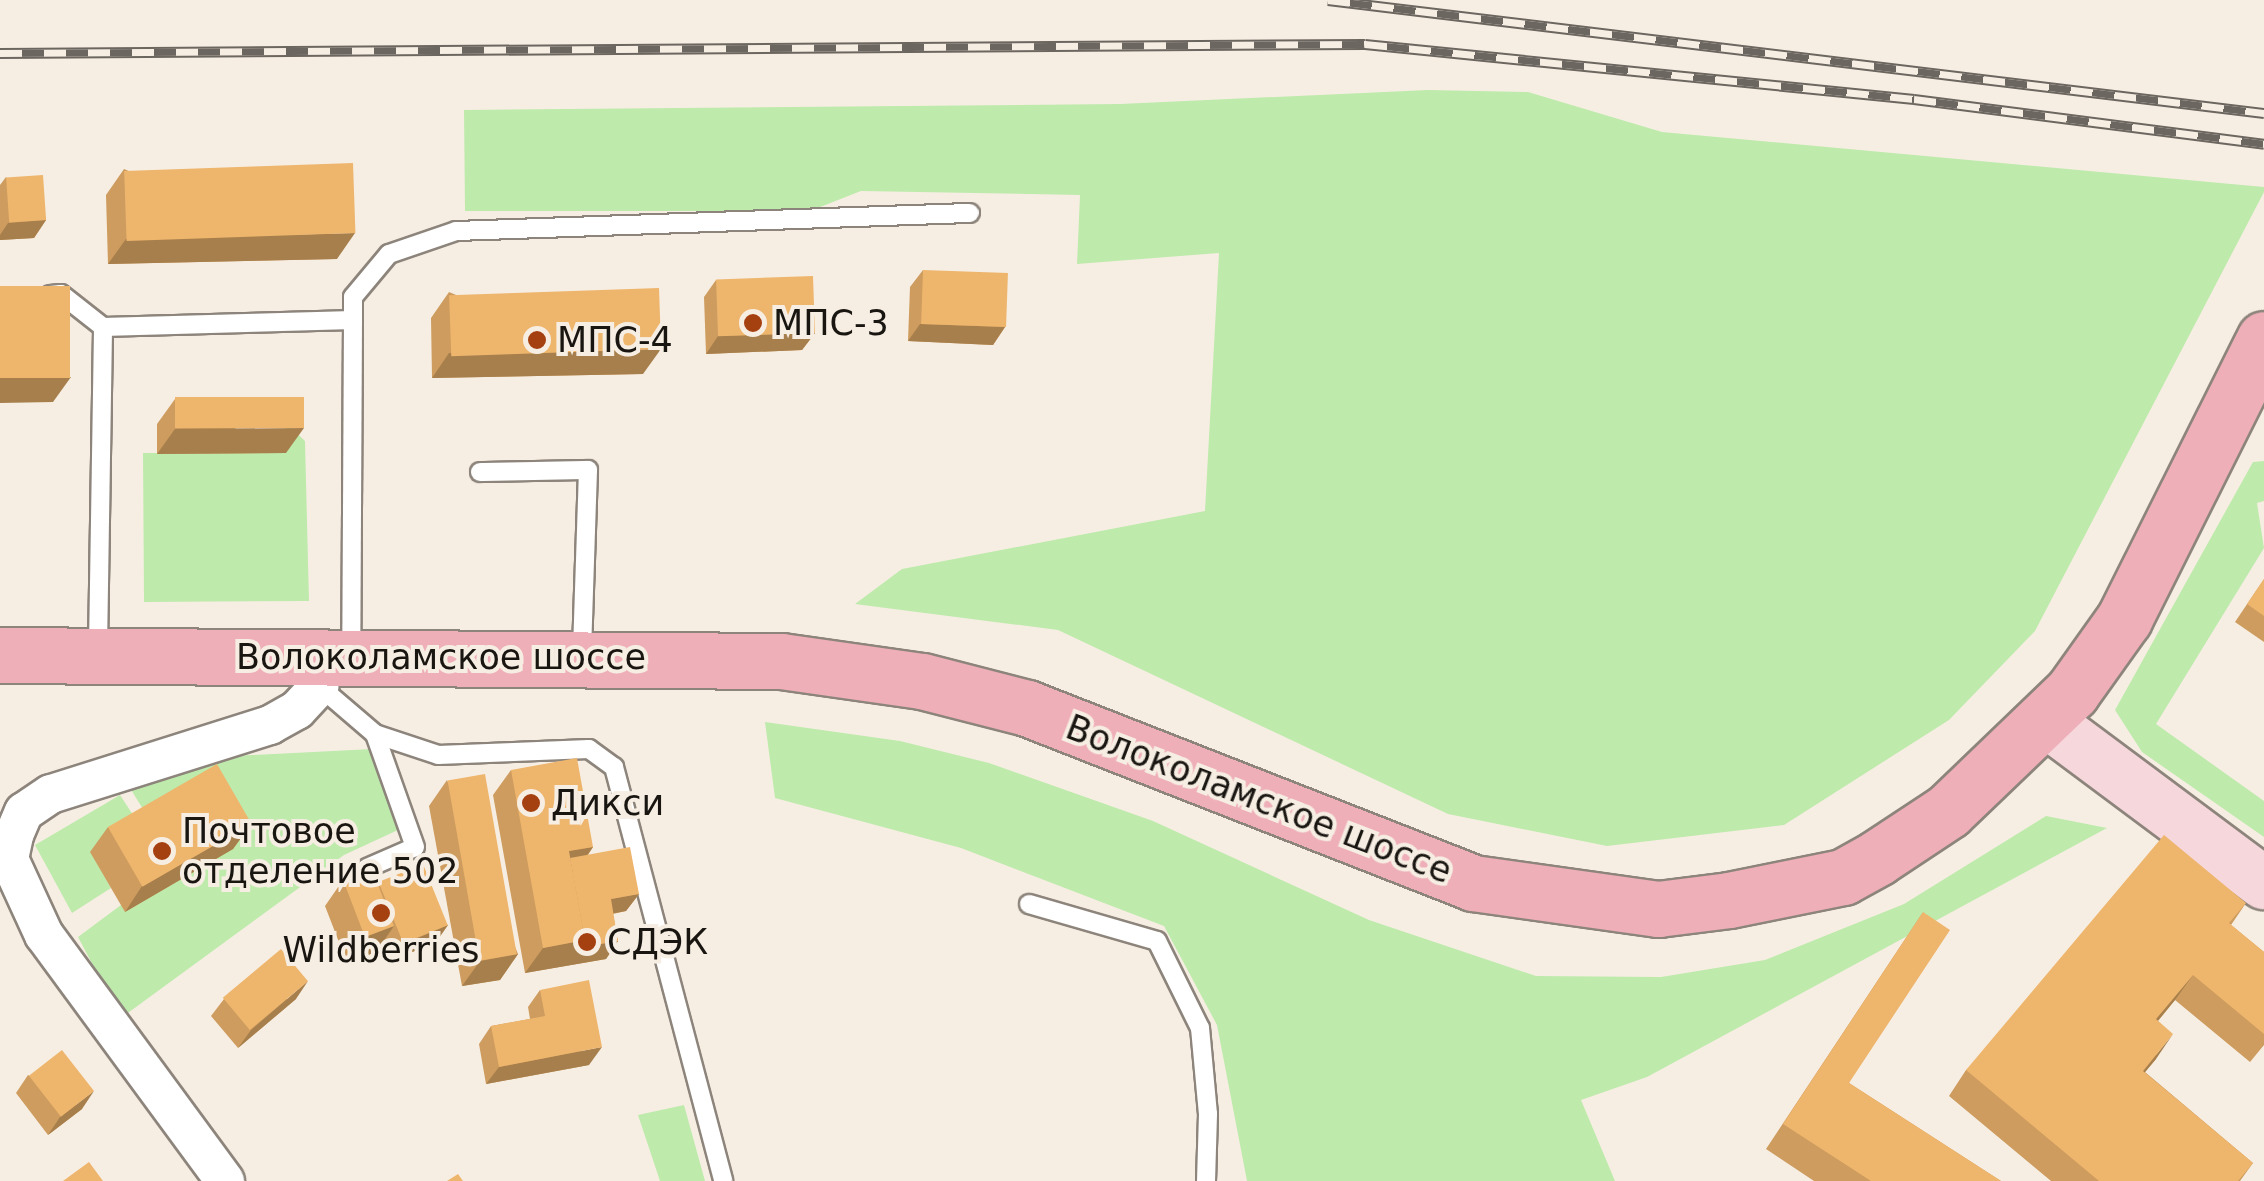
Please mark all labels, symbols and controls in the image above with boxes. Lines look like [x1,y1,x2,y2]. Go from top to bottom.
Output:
place label: МПС-3 [773,302,889,344]
marker: МПС-3 [742,312,764,334]
place label: МПС-4 [557,319,673,361]
marker: МПС-4 [526,329,548,351]
street label: Волоколамское шоссе [236,636,646,678]
street label: Волоколамское шоссе [1060,706,1458,892]
place label: Дикси [551,782,664,824]
marker: Дикси [520,792,542,814]
place label: Почтовое отделение 502 [182,810,459,892]
marker: Почтовое отделение 502 [151,840,173,862]
marker: Wildberries [370,902,392,924]
place label: СДЭК [607,921,708,963]
place label: Wildberries [283,929,479,971]
marker: СДЭК [576,931,598,953]

